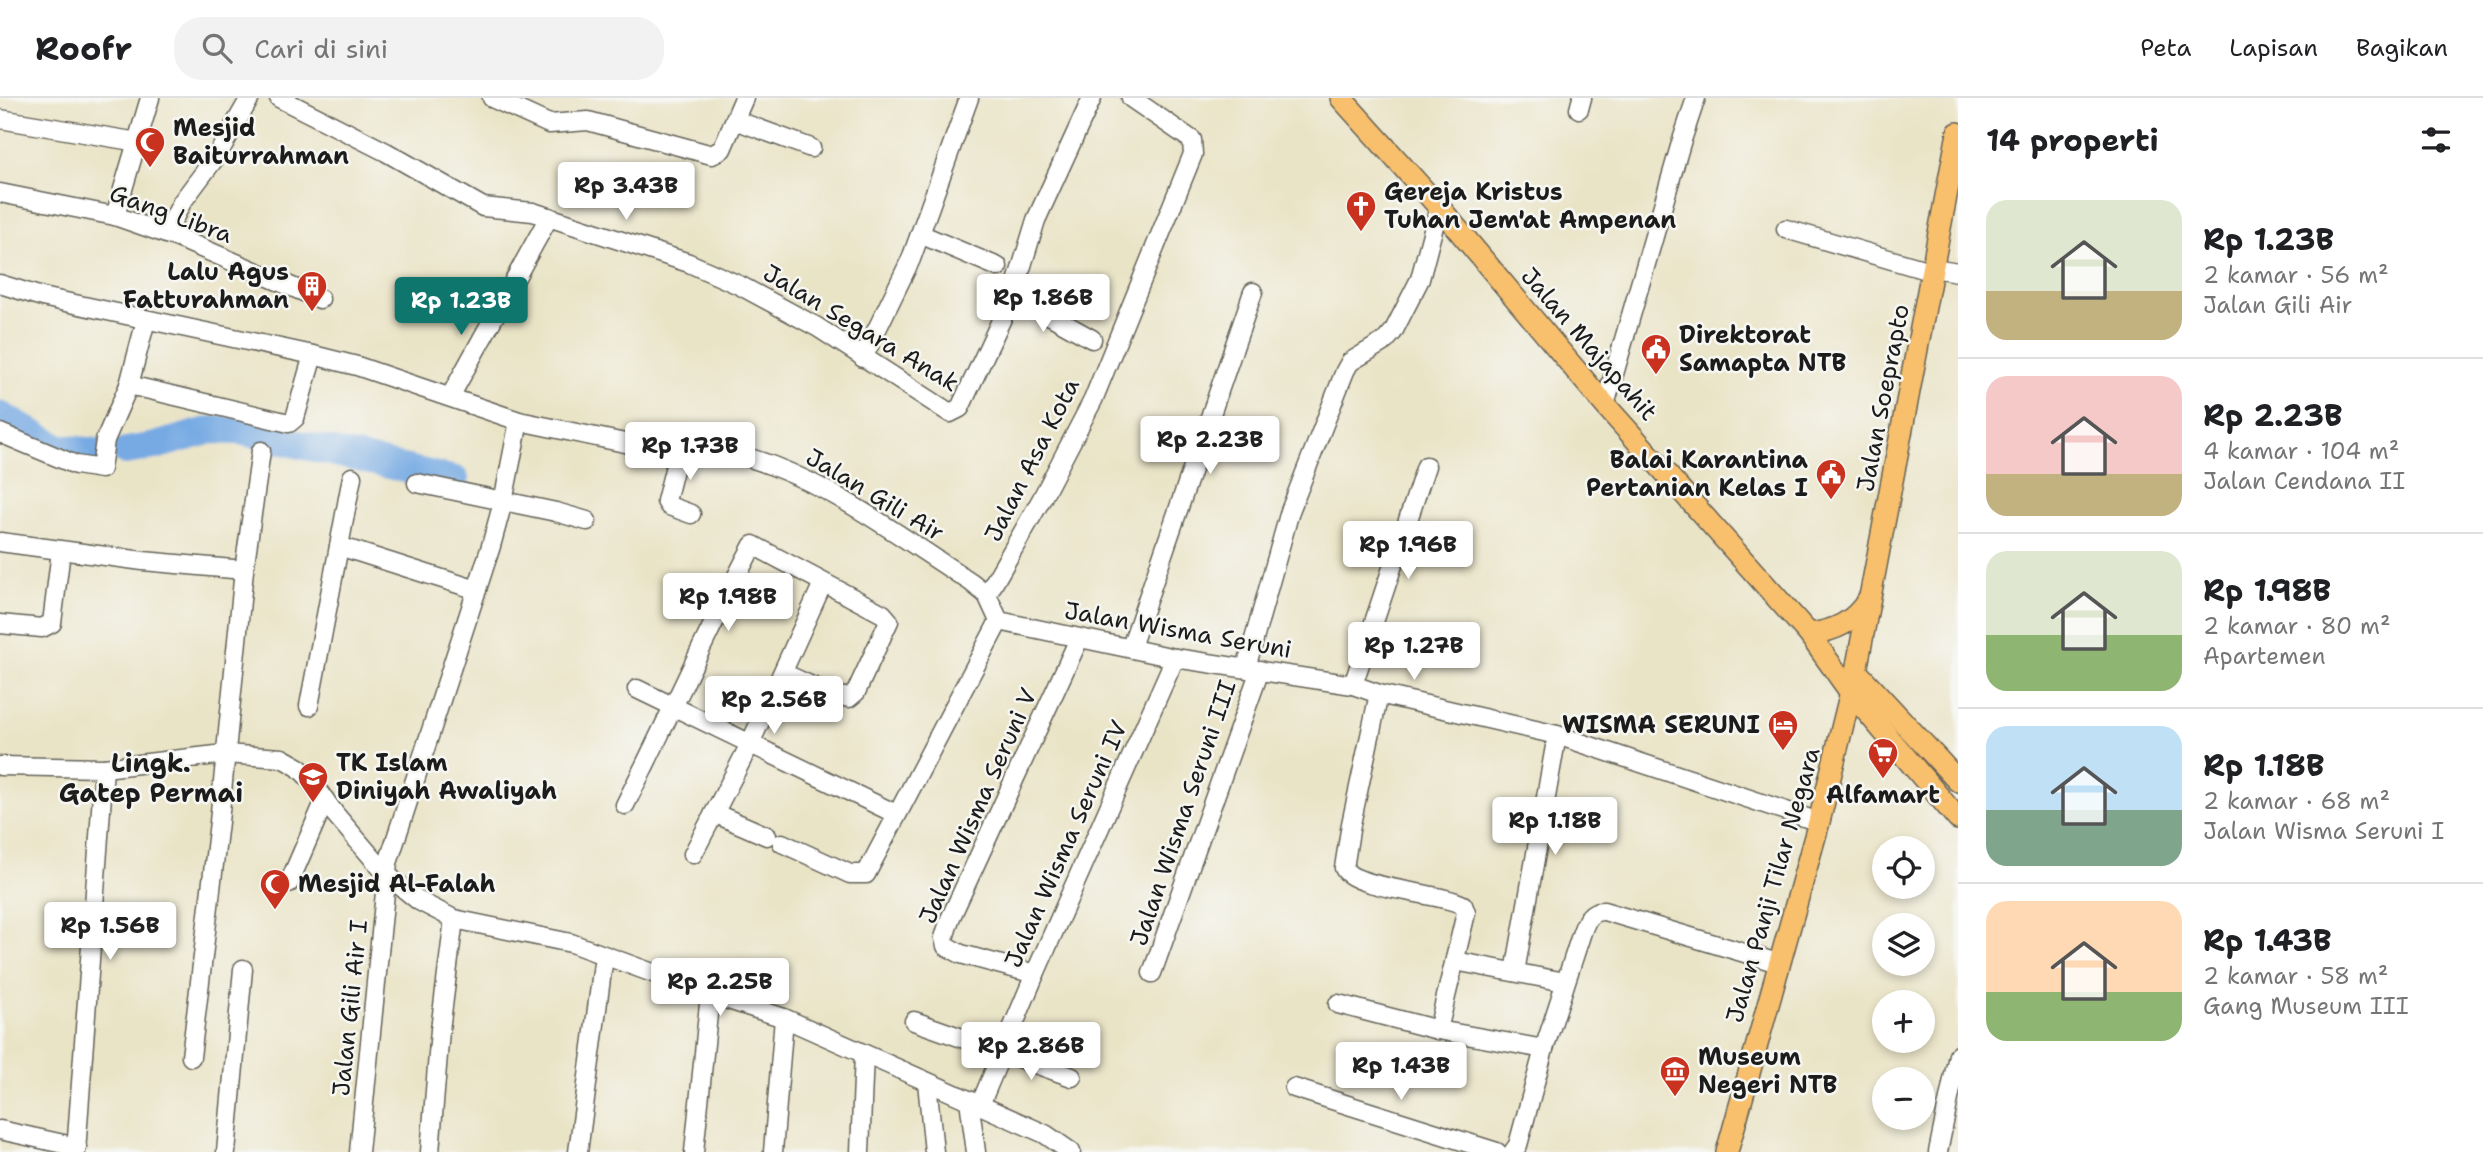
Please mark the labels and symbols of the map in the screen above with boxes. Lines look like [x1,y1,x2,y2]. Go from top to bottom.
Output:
place label: Mesjid Baiturrahman [173,112,349,172]
mosque icon: Mesjid Baiturrahman [133,125,167,169]
pin: Rp 3.43B [554,162,698,222]
place label: Gereja Kristus Tuhan Jem'at Ampenan [1384,176,1676,236]
street label: Gang Libra [105,177,237,251]
church icon: Gereja Kristus Tuhan Jem'at Ampenan [1344,189,1378,233]
place label: Lalu Agus Fatturahman [123,256,289,316]
street label: Jalan Segara Anak [757,257,965,399]
street label: Jalan Majapahit [1514,261,1664,427]
building icon: Lalu Agus Fatturahman [295,269,329,313]
pin: Rp 1.86B [971,274,1115,334]
pin: Rp 1.23B [389,278,533,337]
street label: Jalan Soeprapto [1849,302,1917,494]
place label: Direktorat Samapta NTB [1679,319,1847,379]
public building icon: Direktorat Samapta NTB [1639,332,1673,376]
street label: Jalan Asa Kota [977,373,1087,547]
pin: Rp 2.23B [1138,416,1282,476]
pin: Rp 1.73B [618,422,762,482]
street label: Jalan Gili Air [800,441,950,549]
place label: Balai Karantina Pertanian Kelas I [1586,444,1809,504]
public building icon: Balai Karantina Pertanian Kelas I [1814,457,1848,501]
pin: Rp 1.96B [1336,522,1480,581]
pin: Rp 1.98B [656,574,800,633]
street label: Jalan Wisma Seruni [1062,594,1294,666]
pin: Rp 1.27B [1342,622,1486,682]
pin: Rp 2.56B [702,676,846,736]
street label: Jalan Wisma Seruni III [1122,676,1244,950]
street label: Jalan Wisma Seruni V [912,683,1044,929]
hotel icon: WISMA SERUNI [1766,708,1800,752]
place label: WISMA SERUNI [1562,709,1760,741]
street label: Jalan Wisma Seruni IV [997,715,1135,973]
supermarket icon: Alfamart [1866,736,1900,780]
street label: Jalan Panji Tilar Negara [1718,744,1828,1026]
district label: Lingk. Gatep Permai [59,745,243,810]
place label: TK Islam Diniyah Awaliyah [336,747,557,807]
school or university icon: TK Islam Diniyah Awaliyah [296,760,330,804]
place label: Alfamart [1826,779,1940,811]
pin: Rp 1.18B [1483,798,1627,857]
mosque icon: Mesjid Al-Falah [258,867,292,911]
place label: Mesjid Al-Falah [298,868,496,900]
pin: Rp 1.56B [38,902,182,962]
street label: Jalan Gili Air I [325,918,375,1098]
pin: Rp 2.25B [648,958,792,1018]
pin: Rp 2.86B [959,1023,1103,1082]
place label: Museum Negeri NTB [1698,1041,1838,1101]
pin: Rp 1.43B [1329,1042,1473,1102]
museum icon: Museum Negeri NTB [1658,1054,1692,1098]

